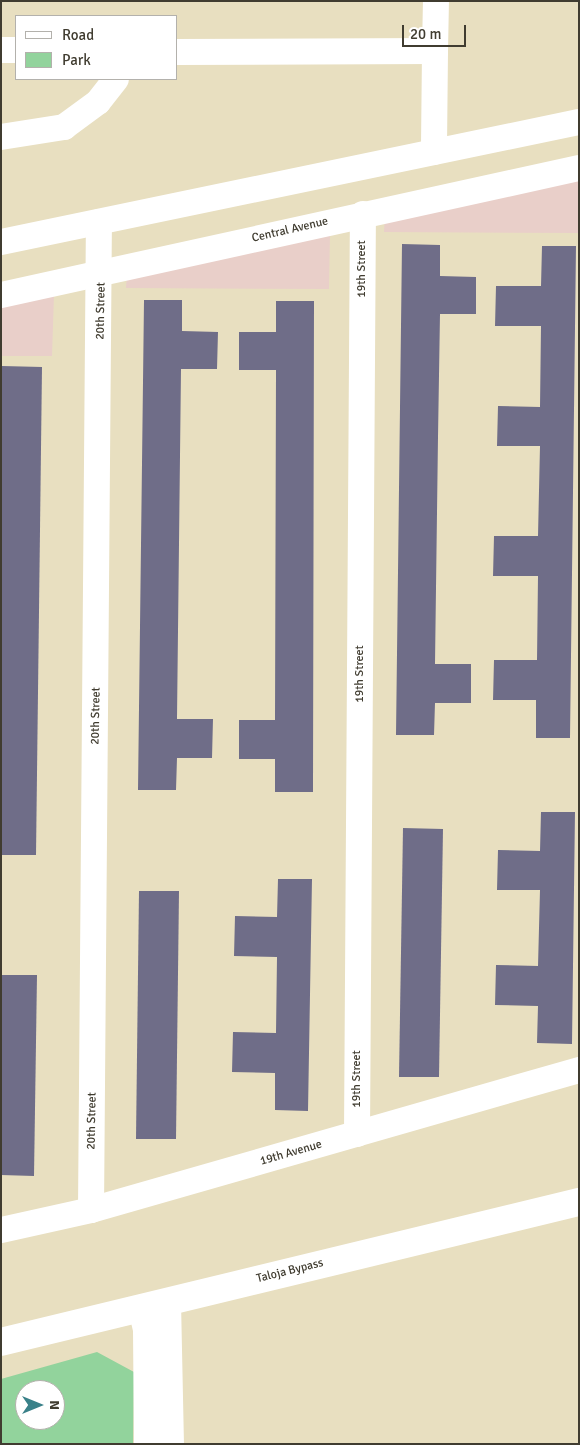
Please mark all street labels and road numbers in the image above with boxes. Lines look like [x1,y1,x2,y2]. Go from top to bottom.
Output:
street label: Central Avenue [250,214,330,246]
street label: 19th Street [355,240,369,298]
street label: 20th Street [93,282,109,340]
street label: 19th Street [353,645,367,703]
street label: 20th Street [88,687,104,745]
street label: 19th Street [350,1050,364,1108]
street label: 20th Street [84,1092,100,1150]
street label: 19th Avenue [258,1137,324,1169]
street label: Taloja Bypass [255,1256,325,1286]

